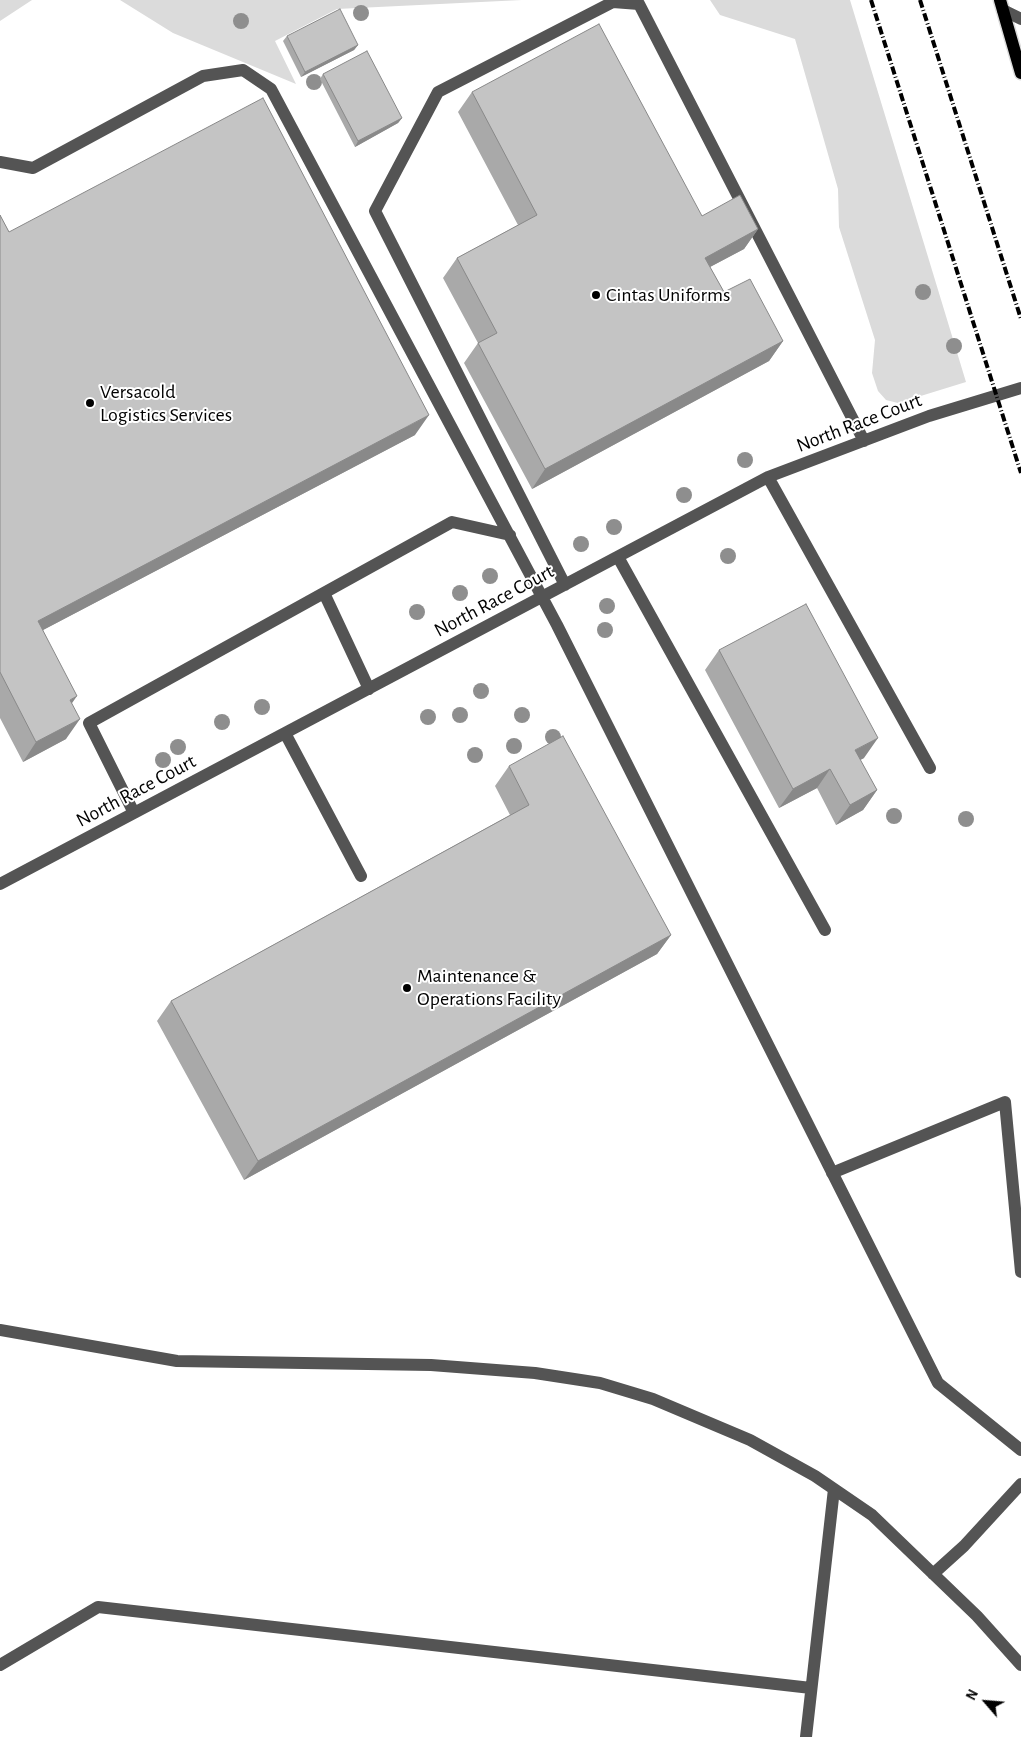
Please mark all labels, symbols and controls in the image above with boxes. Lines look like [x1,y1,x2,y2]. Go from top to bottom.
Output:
place label: Cintas Uniforms [606,283,730,307]
marker: Cintas Uniforms [590,289,602,301]
place label: Versacold Logistics Services [100,380,232,427]
street label: North Race Court [793,388,925,458]
marker: Versacold Logistics Services [84,397,96,409]
street label: North Race Court [430,559,558,643]
street label: North Race Court [72,749,200,833]
place label: Maintenance & Operations Facility [417,964,561,1011]
marker: Maintenance & Operations Facility [401,982,413,994]
north arrow [961,1677,1011,1727]
text: N [964,1688,981,1703]

